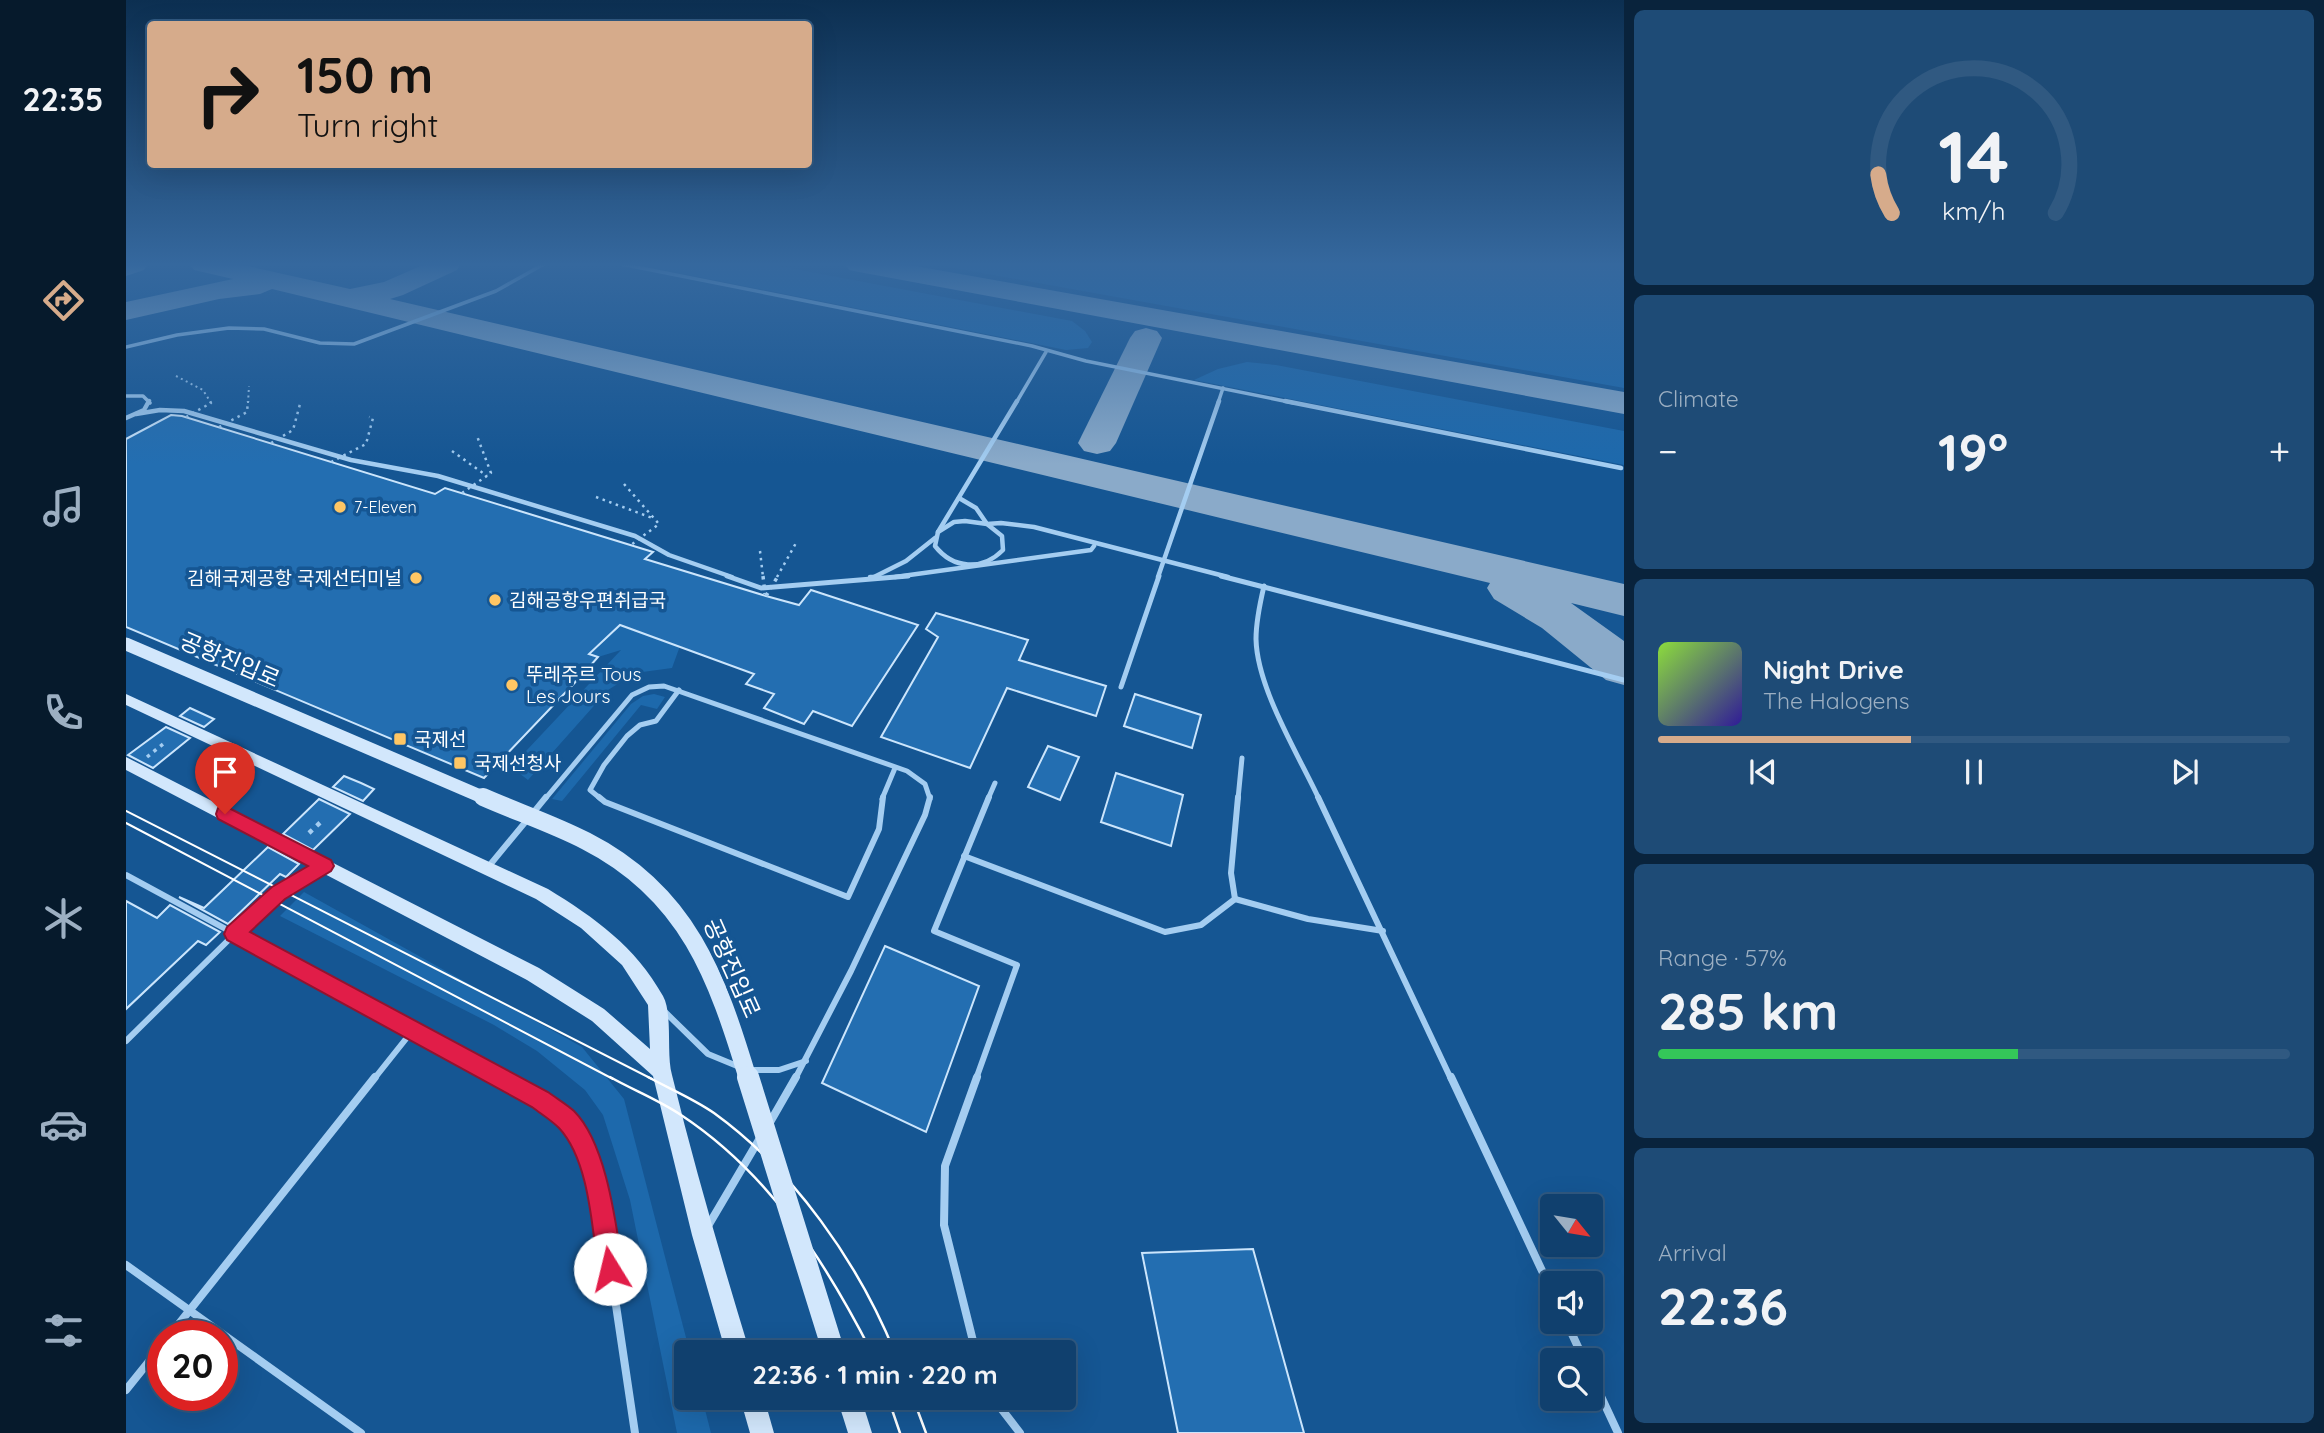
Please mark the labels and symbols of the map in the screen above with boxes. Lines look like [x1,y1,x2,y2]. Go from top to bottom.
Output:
place label: 7-Eleven [354,497,417,517]
marker: 7-Eleven [332,499,348,515]
place label: 김해국제공항 국제선터미널 [187,566,402,590]
marker: 김해국제공항 국제선터미널 [408,570,424,586]
place label: 김해공항우편취급국 [509,588,666,612]
marker: 김해공항우편취급국 [487,592,503,608]
street label: 공항진입로 [176,626,285,694]
place label: 뚜레주르 Tous Les Jours [526,662,642,708]
marker: 뚜레주르 Tous Les Jours [504,677,520,693]
place label: 국제선 [414,727,466,751]
marker: 국제선 [392,731,408,747]
pin [195,742,255,814]
place label: 국제선청사 [474,751,561,775]
marker: 국제선청사 [452,755,468,771]
street label: 공항진입로 [698,914,767,1022]
north arrow [1540,1194,1603,1256]
position arrow [573,1232,647,1306]
speed limit sign: 20 [147,1320,238,1411]

